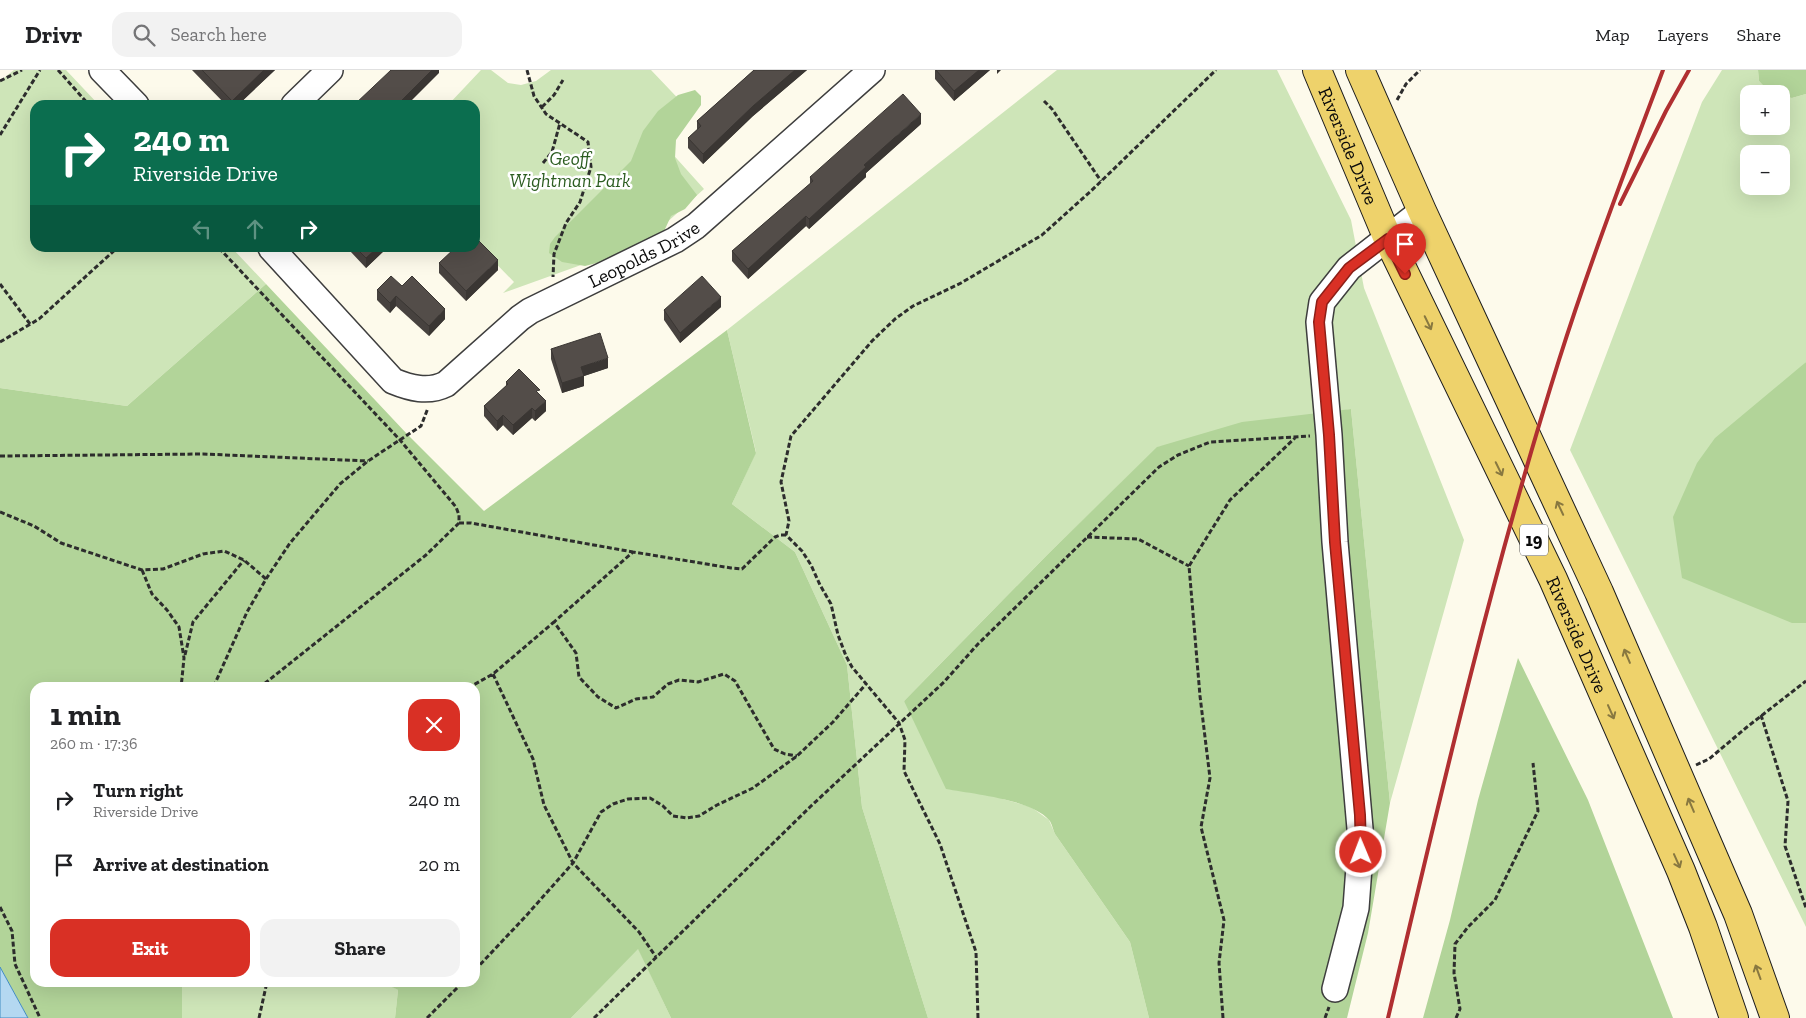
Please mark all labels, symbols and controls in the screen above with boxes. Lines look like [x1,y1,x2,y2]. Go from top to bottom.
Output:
search box [112,12,462,57]
text: Drivr [25,20,82,49]
icon: search [130,21,158,49]
text: Search here [170,23,267,46]
text: Map [1595,24,1630,46]
text: Layers [1658,24,1709,46]
text: Share [1737,24,1781,46]
street label: Riverside Drive [1314,83,1384,208]
map controls [1740,85,1790,195]
button: + [1740,85,1790,135]
text: 240 m [133,118,229,160]
icon: right [50,120,115,185]
button: − [1740,145,1790,195]
park label: Geoff Wightman Park [509,147,631,192]
text: Riverside Drive [133,160,278,187]
icon: left [188,215,216,243]
icon: ahead [241,215,269,243]
icon: right [294,215,322,243]
street label: Leopolds Drive [584,215,704,292]
pin [1384,223,1426,274]
icon: arrive [1391,230,1419,258]
one-way arrow [1424,315,1434,330]
one-way arrow [1495,461,1504,476]
one-way arrow [1555,501,1565,516]
road number: 19 [1520,524,1548,556]
street label: Riverside Drive [1542,573,1613,697]
one-way arrow [1622,649,1631,664]
text: 1 min [50,697,121,733]
button: close [408,699,460,751]
one-way arrow [1607,704,1616,719]
text: 260 m · 17:36 [50,734,138,753]
text: Turn right [93,779,183,802]
icon: right [50,786,78,814]
text: 240 m [408,788,460,811]
one-way arrow [1686,798,1695,813]
text: Riverside Drive [93,802,198,821]
position arrow [1334,825,1386,877]
icon: arrive [50,851,78,879]
text: Arrive at destination [93,853,269,876]
text: 20 m [419,853,460,876]
one-way arrow [1672,853,1682,868]
button: Exit [50,919,250,977]
button: Share [260,919,460,977]
one-way arrow [1753,965,1762,980]

